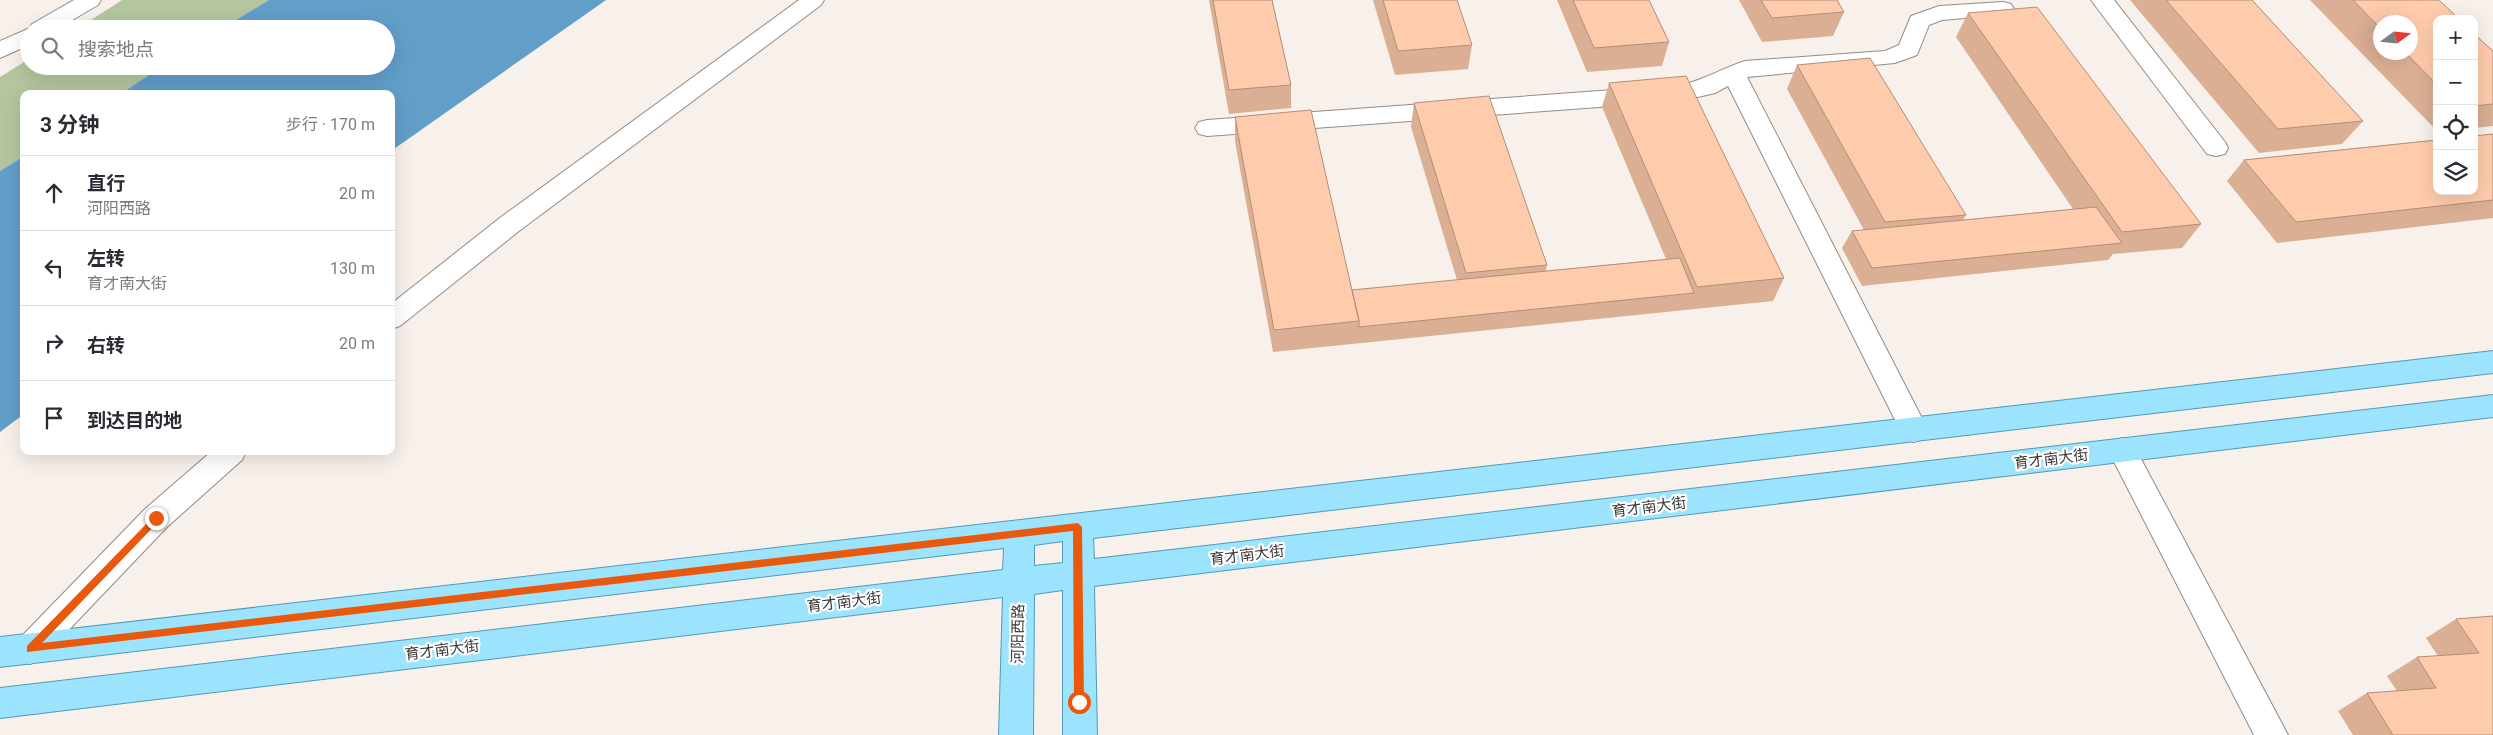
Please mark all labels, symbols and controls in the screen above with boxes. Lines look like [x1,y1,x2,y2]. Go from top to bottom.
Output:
north arrow [2373,15,2418,60]
map controls [2433,15,2478,195]
button: + [2433,15,2478,60]
search box [20,20,395,75]
icon: search [38,34,66,62]
text: 搜索地点 [78,38,154,61]
button: − [2433,60,2478,105]
button: locate [2433,105,2478,150]
text: 3 分钟 [40,113,99,137]
text: 步行 · 170 m [286,115,375,134]
button: layers [2433,150,2478,195]
text: 直行 [87,172,125,195]
icon: ahead [40,179,68,207]
text: 20 m [339,184,375,203]
text: 河阳西路 [87,199,151,218]
text: 左转 [87,247,125,270]
icon: left [40,254,68,282]
text: 130 m [330,259,375,278]
text: 育才南大街 [87,274,167,293]
icon: right [40,329,68,357]
text: 右转 [87,334,125,357]
text: 20 m [339,334,375,353]
icon: arrive [40,404,68,432]
text: 到达目的地 [87,409,182,432]
street label: 育才南大街 [2013,445,2089,473]
street label: 育才南大街 [1611,493,1687,521]
route end [145,507,168,530]
street label: 育才南大街 [1209,541,1285,569]
street label: 育才南大街 [806,588,882,616]
street label: 河阳西路 [1008,604,1028,664]
street label: 育才南大街 [404,636,480,664]
route start [1068,691,1091,714]

